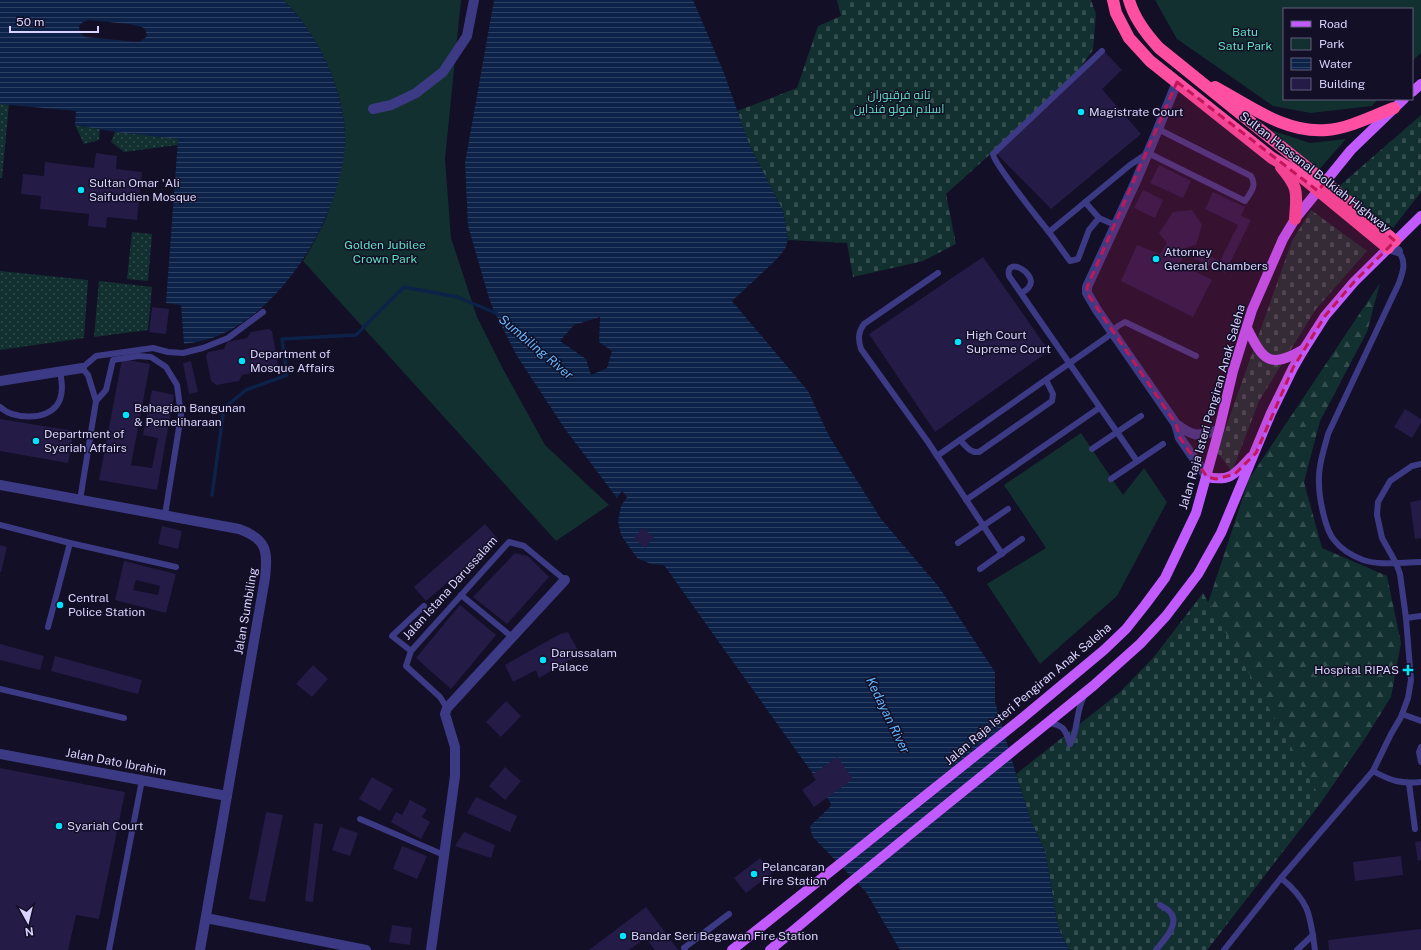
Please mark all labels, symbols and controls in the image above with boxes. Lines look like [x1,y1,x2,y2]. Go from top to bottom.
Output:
scale bar [10,8,98,34]
legend [1283,8,1413,100]
text: 50 m [16,15,44,29]
text: Road [1319,17,1347,31]
park label: Batu Satu Park [1218,25,1272,53]
text: Park [1319,37,1345,51]
text: Water [1319,57,1353,71]
text: Building [1319,77,1365,91]
park label: تانه فرقبوران اسلام فولو فنداين [853,88,945,117]
place label: Magistrate Court [1089,105,1184,119]
marker: Magistrate Court [1076,107,1086,117]
street label: Sultan Hassanal Bolkiah Highway [1237,109,1393,235]
place label: Sultan Omar 'Ali Saifuddien Mosque [89,176,197,204]
marker: Sultan Omar 'Ali Saifuddien Mosque [76,185,86,195]
park label: Golden Jubilee Crown Park [344,238,426,266]
place label: Attorney General Chambers [1164,245,1268,273]
marker: Attorney General Chambers [1151,254,1161,264]
street label: Jalan Raja Isteri Pengiran Anak Saleha [1176,303,1248,511]
water label: Sumbiling River [496,312,576,382]
place label: High Court Supreme Court [966,328,1051,356]
marker: High Court Supreme Court [953,337,963,347]
place label: Department of Mosque Affairs [250,347,335,375]
marker: Department of Mosque Affairs [237,356,247,366]
place label: Bahagian Bangunan & Pemeliharaan [134,401,246,429]
marker: Bahagian Bangunan & Pemeliharaan [121,410,131,420]
place label: Department of Syariah Affairs [44,427,127,455]
marker: Department of Syariah Affairs [31,436,41,446]
street label: Jalan Istana Darussalam [400,533,500,643]
street label: Jalan Sumbiling [231,566,261,656]
place label: Central Police Station [68,591,145,619]
marker: Central Police Station [55,600,65,610]
street label: Jalan Raja Isteri Pengiran Anak Saleha [942,620,1114,768]
place label: Darussalam Palace [551,646,617,674]
marker: Darussalam Palace [538,655,548,665]
place label: Hospital RIPAS [1314,663,1399,677]
marker: Hospital RIPAS [1402,664,1414,676]
water label: Kedayan River [863,674,913,756]
street label: Jalan Dato Ibrahim [65,745,167,779]
place label: Syariah Court [67,819,144,833]
marker: Syariah Court [54,821,64,831]
place label: Pelancaran Fire Station [762,860,827,888]
marker: Pelancaran Fire Station [749,869,759,879]
north arrow [8,902,48,942]
text: N [24,925,34,938]
place label: Bandar Seri Begawan Fire Station [631,929,818,943]
marker: Bandar Seri Begawan Fire Station [618,931,628,941]

